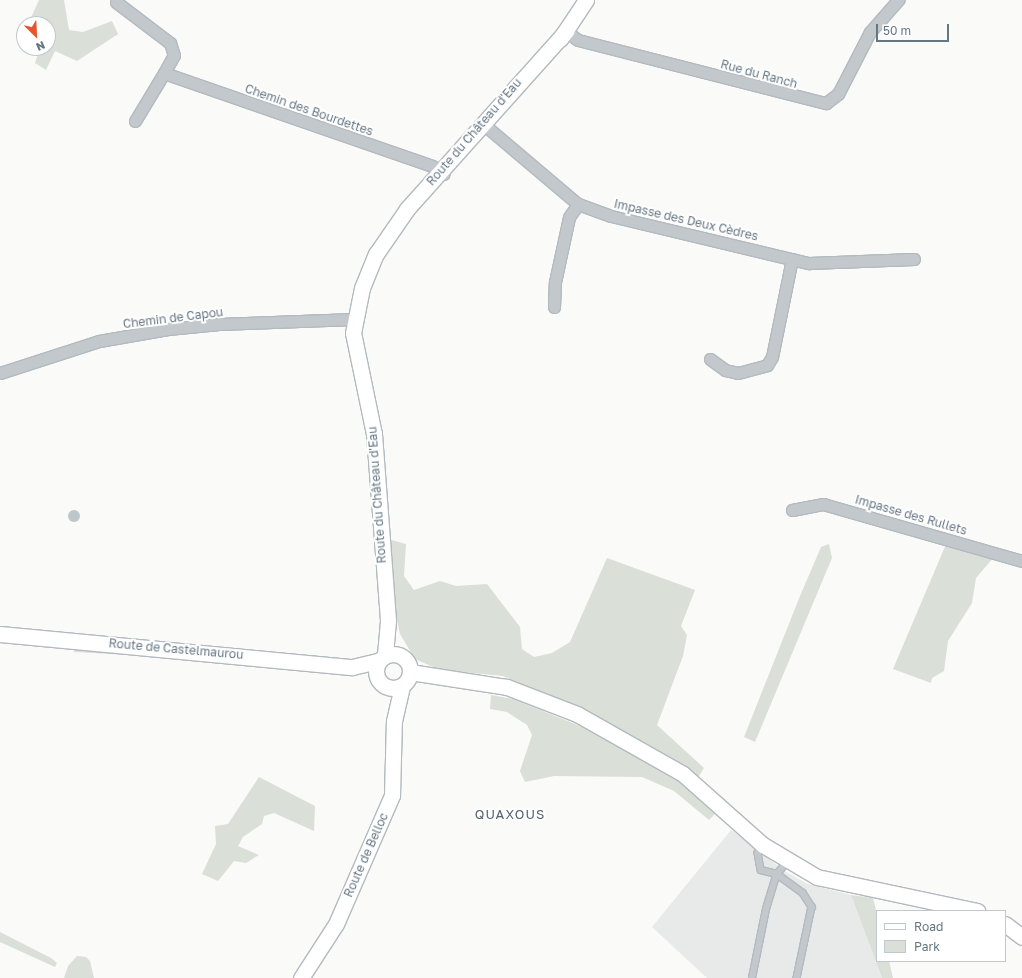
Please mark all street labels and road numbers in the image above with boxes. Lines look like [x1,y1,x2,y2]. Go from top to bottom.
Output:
street label: Rue du Ranch [719,57,799,91]
street label: Route du Château d'Eau [424,76,524,188]
street label: Chemin des Bourdettes [243,81,375,139]
street label: Impasse des Deux Cèdres [613,196,759,244]
street label: Chemin de Capou [122,305,224,331]
street label: Route du Château d'Eau [365,426,389,564]
street label: Impasse des Rullets [853,492,969,538]
street label: Route de Castelmaurou [108,636,244,662]
street label: Route de Belloc [341,811,391,899]

